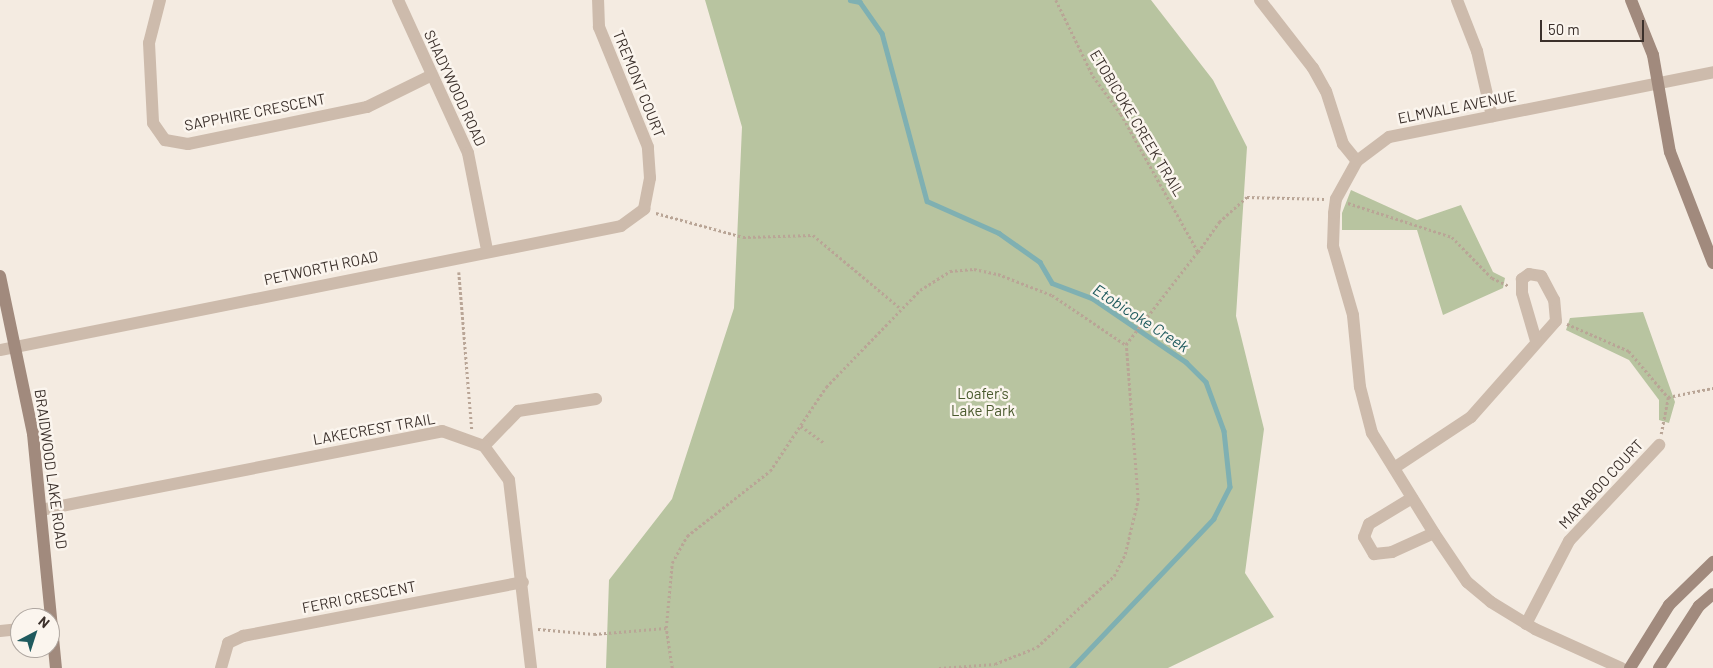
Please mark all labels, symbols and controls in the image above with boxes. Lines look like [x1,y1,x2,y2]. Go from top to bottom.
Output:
scale bar [1543,10,1647,42]
text: 50 m [1548,20,1580,38]
street label: SHADYWOOD ROAD [420,27,490,149]
street label: TREMONT COURT [609,28,669,140]
street label: ETOBICOKE CREEK TRAIL [1086,47,1188,199]
street label: ELMVALE AVENUE [1396,87,1518,127]
street label: SAPPHIRE CRESCENT [183,89,327,135]
street label: PETWORTH ROAD [262,247,380,289]
water label: Etobicoke Creek [1090,280,1192,356]
park label: Loafer's Lake Park [951,384,1015,419]
street label: BRAIDWOOD LAKE ROAD [31,388,71,550]
street label: LAKECREST TRAIL [312,409,436,449]
street label: MARABOO COURT [1555,436,1647,532]
street label: FERRI CRESCENT [300,577,418,617]
north arrow [10,608,60,658]
text: N [35,612,53,631]

